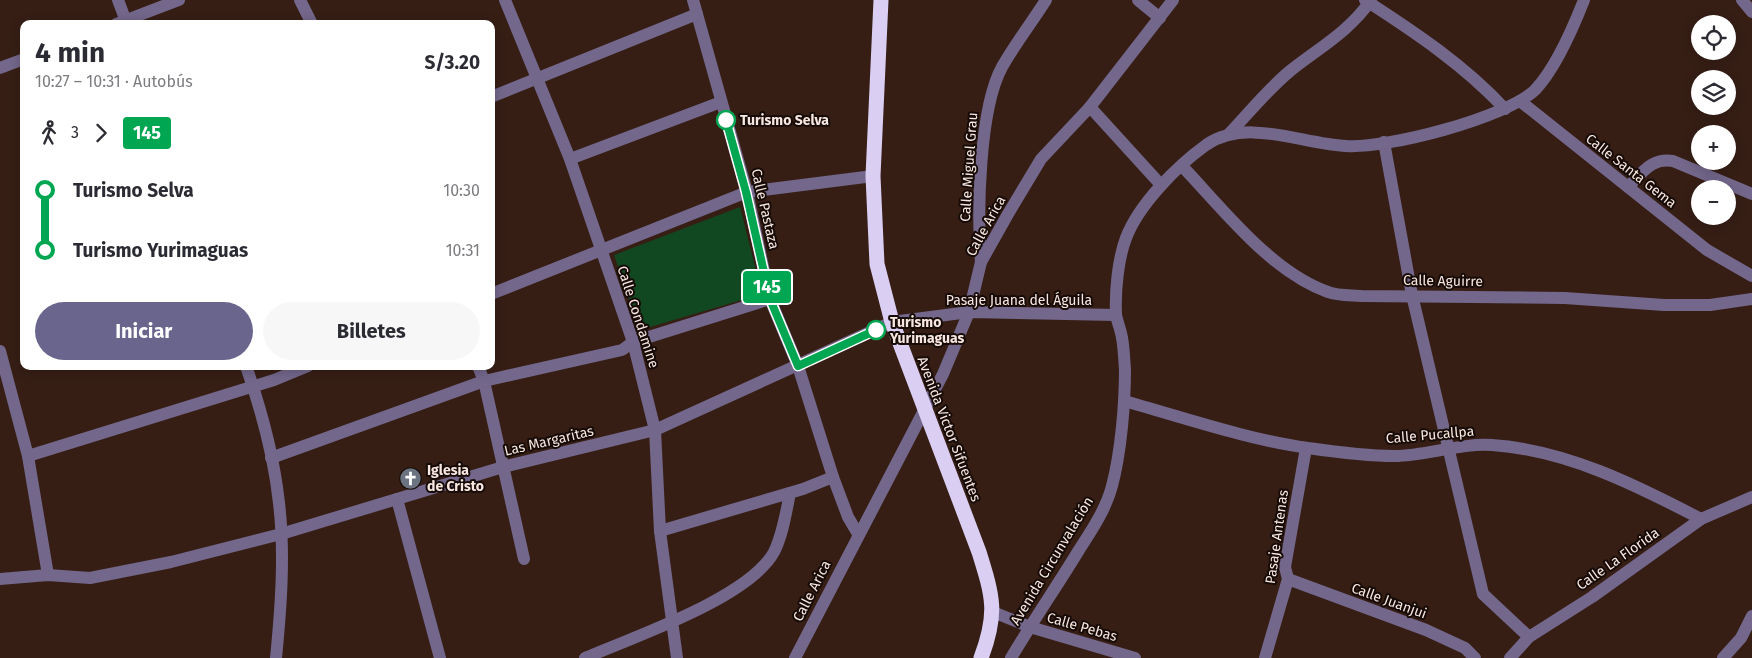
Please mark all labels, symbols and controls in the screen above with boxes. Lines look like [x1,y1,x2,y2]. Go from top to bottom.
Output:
map controls [1691,15,1736,225]
button: locate [1691,15,1736,60]
text: 4 min [35,36,105,69]
text: S/3.20 [424,51,480,74]
button: layers [1691,70,1736,115]
text: 10:27 – 10:31 · Autobús [35,72,193,91]
marker: Turismo Selva [716,110,736,130]
place label: Turismo Selva [740,112,829,129]
street label: Calle Miguel Grau [957,112,981,222]
icon: walk [35,119,63,147]
icon: forward [87,119,115,147]
text: 145 [133,122,161,144]
text: 3 [71,123,79,142]
button: + [1691,125,1736,170]
street label: Calle Santa Gema [1582,130,1680,212]
street label: Calle Pastaza [747,167,783,251]
text: Turismo Selva [73,179,194,202]
button: − [1691,180,1736,225]
text: 10:30 [443,181,480,200]
street label: Calle Arica [963,193,1009,259]
text: Turismo Yurimaguas [73,239,248,262]
text: 10:31 [446,241,480,260]
street label: Calle Condamine [613,264,663,370]
line badge: 145 [738,271,796,303]
street label: Calle Aguirre [1403,272,1483,290]
text: 145 [753,276,781,298]
street label: Pasaje Juana del Águila [946,291,1092,309]
button: Iniciar [35,302,253,360]
button: Billetes [263,302,480,360]
place label: Turismo Yurimaguas [889,314,965,347]
marker: Turismo Yurimaguas [866,320,886,340]
street label: Avenida Victor Sifuentes [913,354,985,504]
street label: Las Margaritas [503,422,596,460]
street label: Calle Pucallpa [1385,423,1475,447]
place label: Iglesia de Cristo [427,462,484,495]
church icon: Iglesia de Cristo [399,466,423,490]
street label: Pasaje Antenas [1262,488,1292,585]
street label: Avenida Circunvalación [1007,494,1097,628]
street label: Calle La Florida [1573,524,1663,594]
street label: Calle Arica [789,558,835,624]
street label: Calle Juanjui [1349,580,1429,622]
street label: Calle Pebas [1045,609,1119,645]

